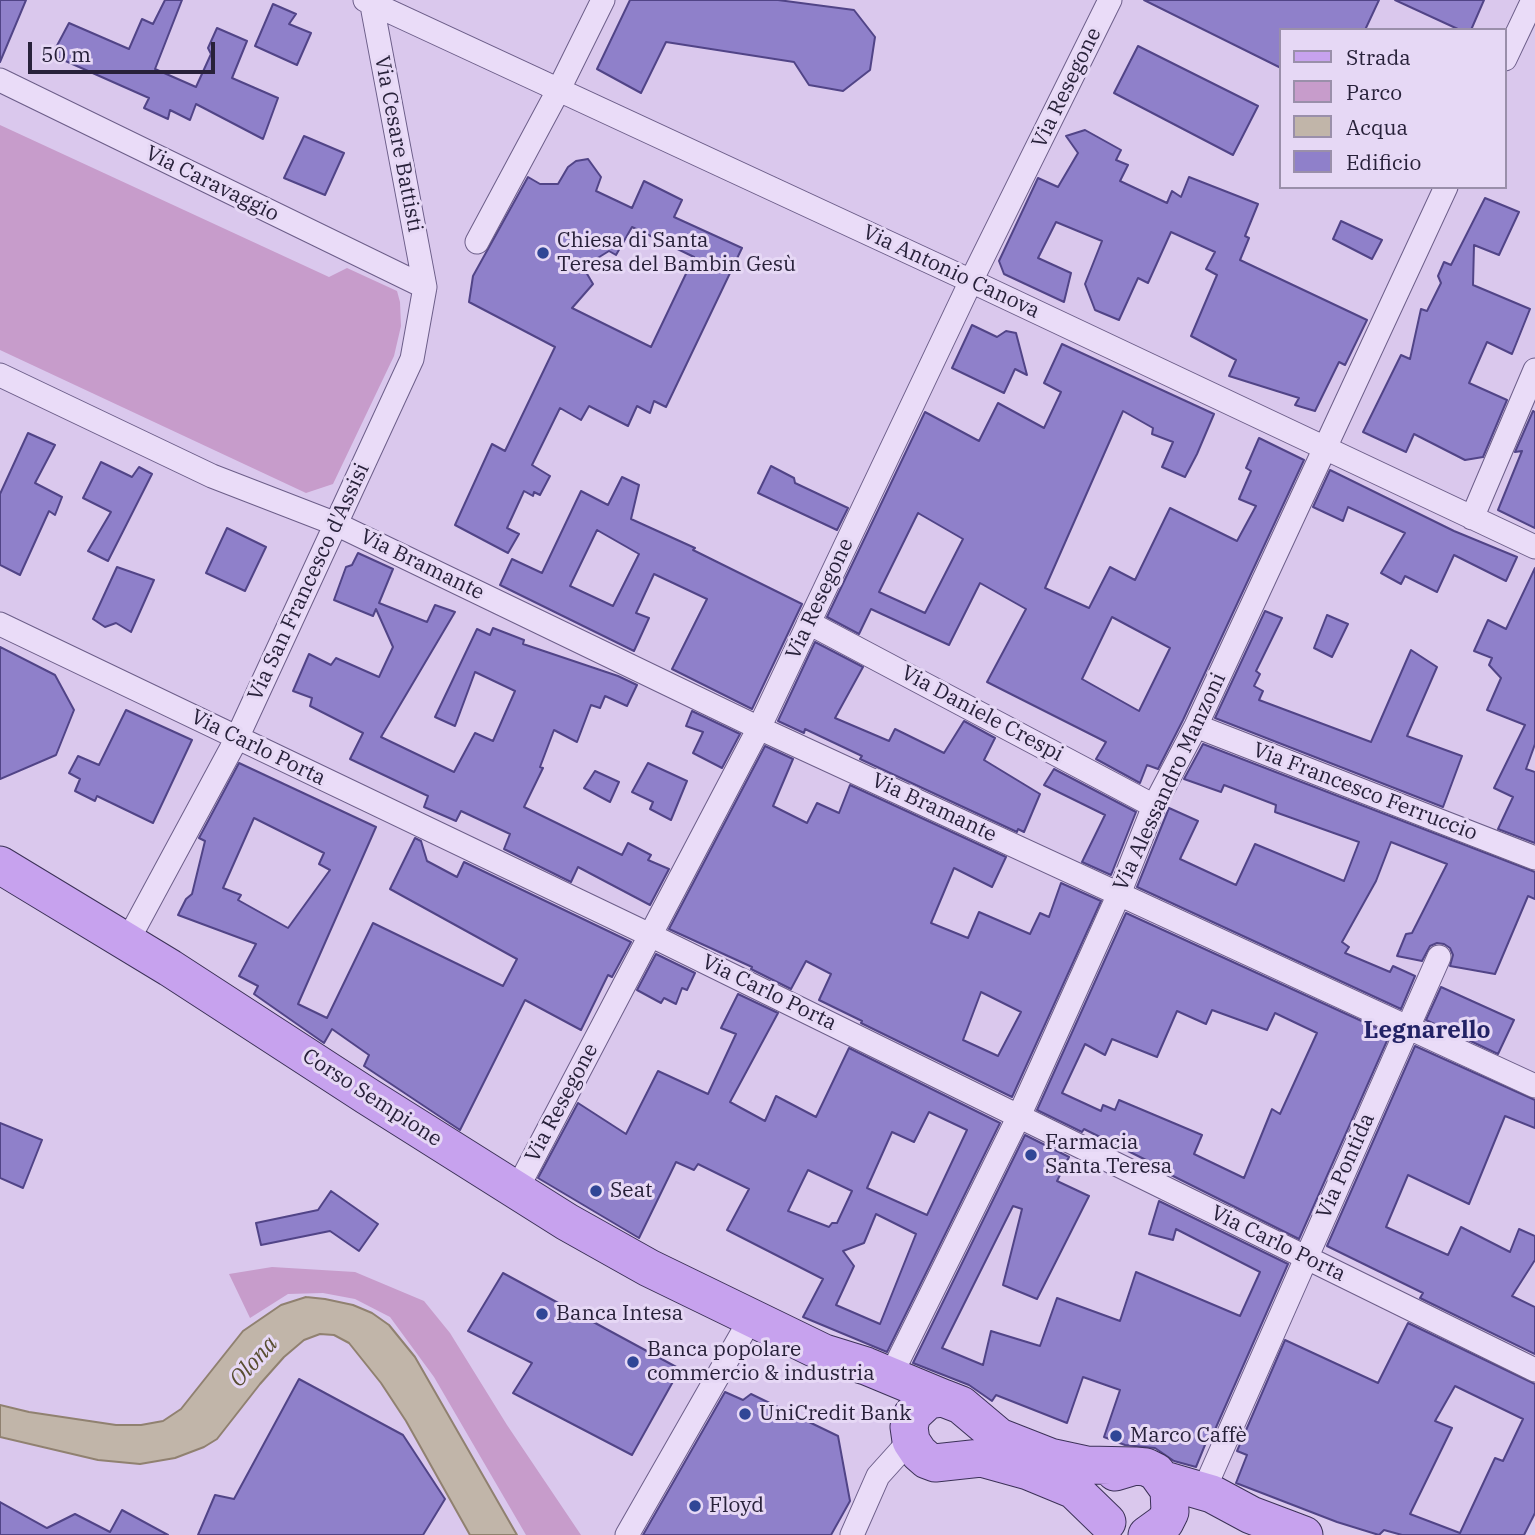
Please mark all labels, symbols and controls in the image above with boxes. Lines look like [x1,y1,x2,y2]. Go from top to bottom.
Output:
street label: Via Resegone [1027,24,1107,152]
scale bar [32,28,219,72]
legend [1280,28,1507,189]
text: 50 m [41,40,91,68]
text: Strada [1346,43,1411,71]
street label: Via Cesare Battisti [369,54,427,234]
text: Parco [1346,78,1402,106]
text: Acqua [1346,113,1408,141]
street label: Via Caravaggio [141,141,283,227]
text: Edificio [1346,148,1421,176]
street label: Via Antonio Canova [858,220,1044,324]
place label: Chiesa di Santa Teresa del Bambin Gesù [557,228,796,278]
marker: Chiesa di Santa Teresa del Bambin Gesù [535,245,551,261]
street label: Via San Francesco d'Assisi [243,459,375,705]
street label: Via Bramante [356,524,488,606]
street label: Via Resegone [781,534,859,664]
street label: Via Daniele Crespi [897,661,1067,767]
street label: Via Alessandro Manzoni [1108,669,1232,895]
street label: Via Carlo Porta [187,705,329,791]
street label: Via Francesco Ferruccio [1249,738,1481,846]
street label: Via Bramante [868,768,1000,848]
street label: Via Carlo Porta [698,950,840,1036]
district label: Legnarello [1363,1017,1491,1045]
street label: Via Resegone [520,1039,604,1167]
street label: Corso Sempione [298,1044,446,1152]
street label: Via Pontida [1312,1109,1380,1223]
place label: Farmacia Santa Teresa [1045,1130,1172,1180]
marker: Farmacia Santa Teresa [1023,1147,1039,1163]
place label: Seat [610,1178,652,1204]
marker: Seat [588,1183,604,1199]
street label: Via Carlo Porta [1207,1201,1349,1287]
place label: Banca Intesa [556,1301,683,1327]
marker: Banca Intesa [534,1306,550,1322]
water label: Olona [224,1331,284,1393]
place label: Banca popolare commercio & industria [647,1337,875,1387]
marker: Banca popolare commercio & industria [625,1354,641,1370]
place label: UniCredit Bank [759,1401,911,1427]
marker: UniCredit Bank [737,1406,753,1422]
place label: Marco Caffè [1130,1423,1247,1449]
marker: Marco Caffè [1108,1428,1124,1444]
place label: Floyd [709,1493,764,1519]
marker: Floyd [687,1498,703,1514]

